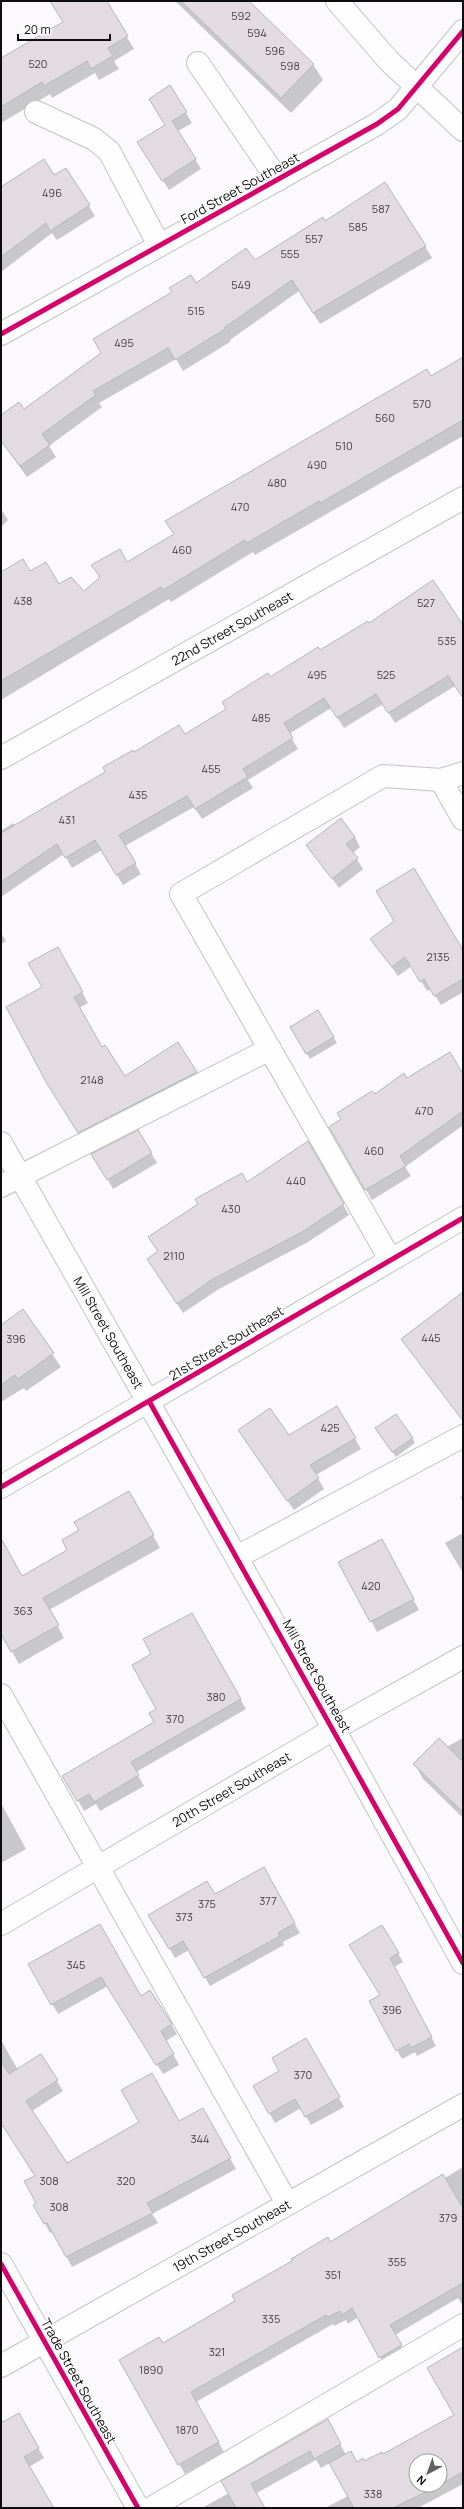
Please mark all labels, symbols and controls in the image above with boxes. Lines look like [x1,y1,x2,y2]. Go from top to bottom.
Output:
house number: 592 [231,8,251,23]
scale bar [18,16,110,42]
text: 20 m [24,21,51,38]
house number: 594 [247,25,267,40]
house number: 596 [265,43,285,58]
house number: 520 [28,56,48,71]
house number: 598 [280,58,300,73]
street label: Ford Street Southeast [178,148,302,228]
house number: 496 [42,185,62,200]
house number: 587 [372,201,390,216]
house number: 585 [348,219,368,234]
house number: 557 [305,231,323,246]
house number: 555 [280,246,300,261]
house number: 549 [231,277,251,292]
house number: 515 [188,303,205,318]
house number: 495 [114,335,134,350]
house number: 570 [413,396,431,411]
house number: 560 [375,410,395,425]
house number: 510 [335,438,353,453]
house number: 490 [307,457,327,472]
house number: 480 [267,475,287,490]
house number: 470 [231,499,249,514]
house number: 460 [172,542,192,557]
street label: 22nd Street Southeast [168,587,296,669]
house number: 438 [14,593,32,608]
house number: 527 [417,595,435,610]
house number: 535 [438,633,456,648]
house number: 495 [307,667,327,682]
house number: 525 [377,667,395,682]
house number: 485 [251,710,271,725]
house number: 455 [201,761,221,776]
house number: 435 [129,787,147,802]
house number: 431 [59,812,75,827]
house number: 2135 [427,949,450,964]
house number: 2148 [80,1072,104,1087]
house number: 470 [415,1103,433,1118]
house number: 460 [364,1143,384,1158]
house number: 440 [286,1173,306,1188]
house number: 430 [221,1201,241,1216]
house number: 2110 [163,1248,185,1263]
street label: Mill Street Southeast [70,1273,148,1392]
street label: 21st Street Southeast [165,1302,287,1384]
house number: 445 [421,1330,441,1345]
house number: 396 [6,1331,26,1346]
house number: 425 [320,1420,340,1435]
house number: 420 [361,1578,381,1593]
house number: 363 [14,1603,33,1618]
street label: Mill Street Southeast [278,1616,356,1736]
house number: 380 [206,1689,226,1704]
house number: 370 [166,1711,184,1726]
street label: 20th Street Southeast [169,1747,294,1831]
house number: 377 [259,1893,277,1908]
house number: 375 [198,1896,216,1911]
house number: 373 [175,1909,193,1924]
house number: 345 [67,1957,85,1972]
house number: 396 [382,2002,402,2017]
house number: 370 [294,2067,312,2082]
house number: 344 [190,2131,210,2146]
house number: 308 [39,2173,59,2188]
house number: 320 [116,2173,136,2188]
street label: 19th Street Southeast [170,2195,294,2276]
house number: 308 [49,2199,69,2214]
house number: 379 [439,2210,457,2225]
house number: 355 [388,2254,406,2269]
house number: 351 [325,2267,341,2282]
house number: 335 [262,2311,280,2326]
street label: Trade Street Southeast [37,2315,121,2447]
house number: 321 [209,2344,225,2359]
house number: 1890 [139,2362,163,2377]
house number: 1870 [176,2422,198,2437]
north arrow [408,2453,448,2493]
text: N [413,2473,429,2489]
house number: 338 [364,2486,382,2501]

